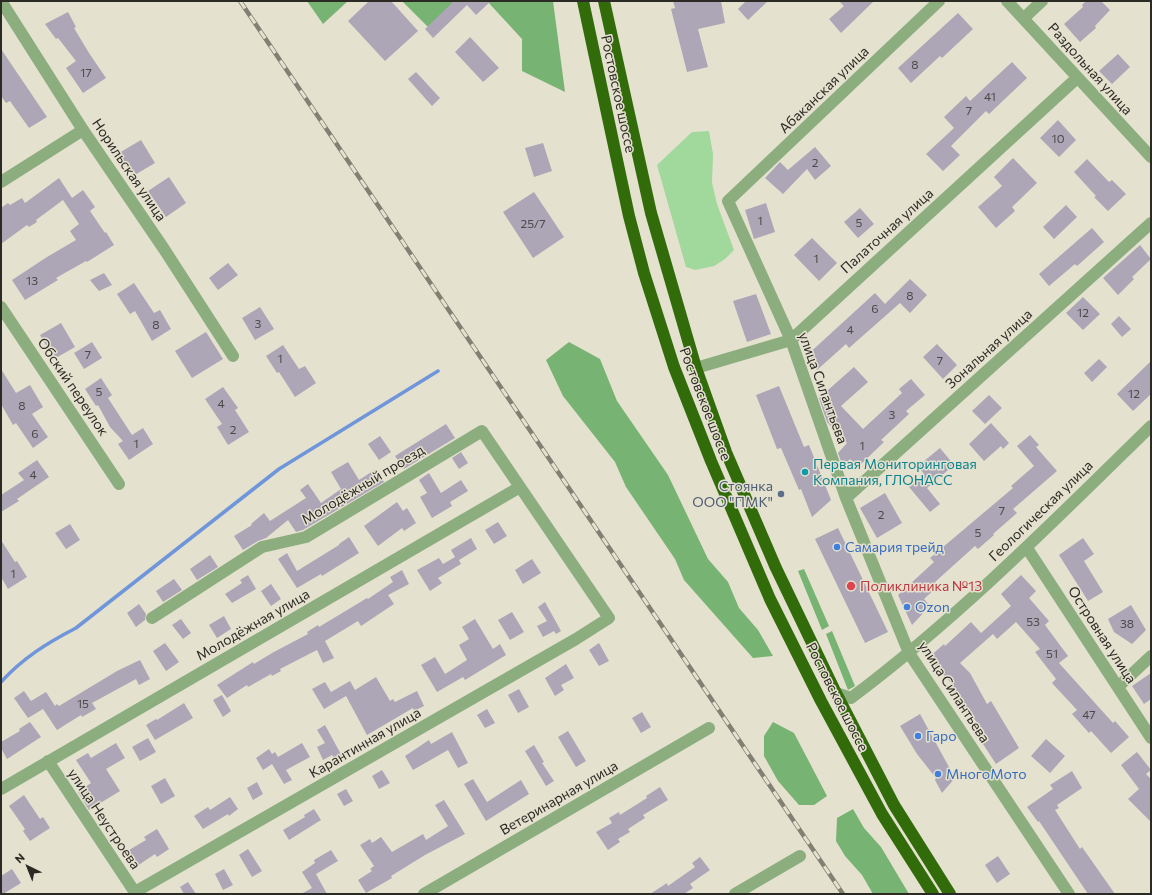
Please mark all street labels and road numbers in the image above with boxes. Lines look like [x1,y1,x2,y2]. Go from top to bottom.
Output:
street label: Раздольная улица [1044,19,1136,119]
street label: Ростовское шоссе [597,34,639,154]
street label: Абаканская улица [776,43,872,137]
street label: Норильская улица [88,115,170,225]
street label: Палаточная улица [837,185,937,277]
street label: Зональная улица [942,306,1036,392]
street label: улица Силантьева [795,330,851,446]
street label: Обский переулок [34,335,112,439]
street label: Ростовское шоссе [676,345,734,463]
street label: Молодёжный проезд [299,442,427,528]
street label: Геологическая улица [986,457,1096,565]
street label: Островная улица [1064,583,1140,687]
street label: Молодёжная улица [193,586,313,664]
street label: улица Силантьева [915,638,993,746]
street label: Ростовское шоссе [802,640,872,754]
street label: Карантинная улица [306,704,424,782]
street label: Ветеринарная улица [497,757,621,839]
street label: улица Неустроева [64,765,144,873]

